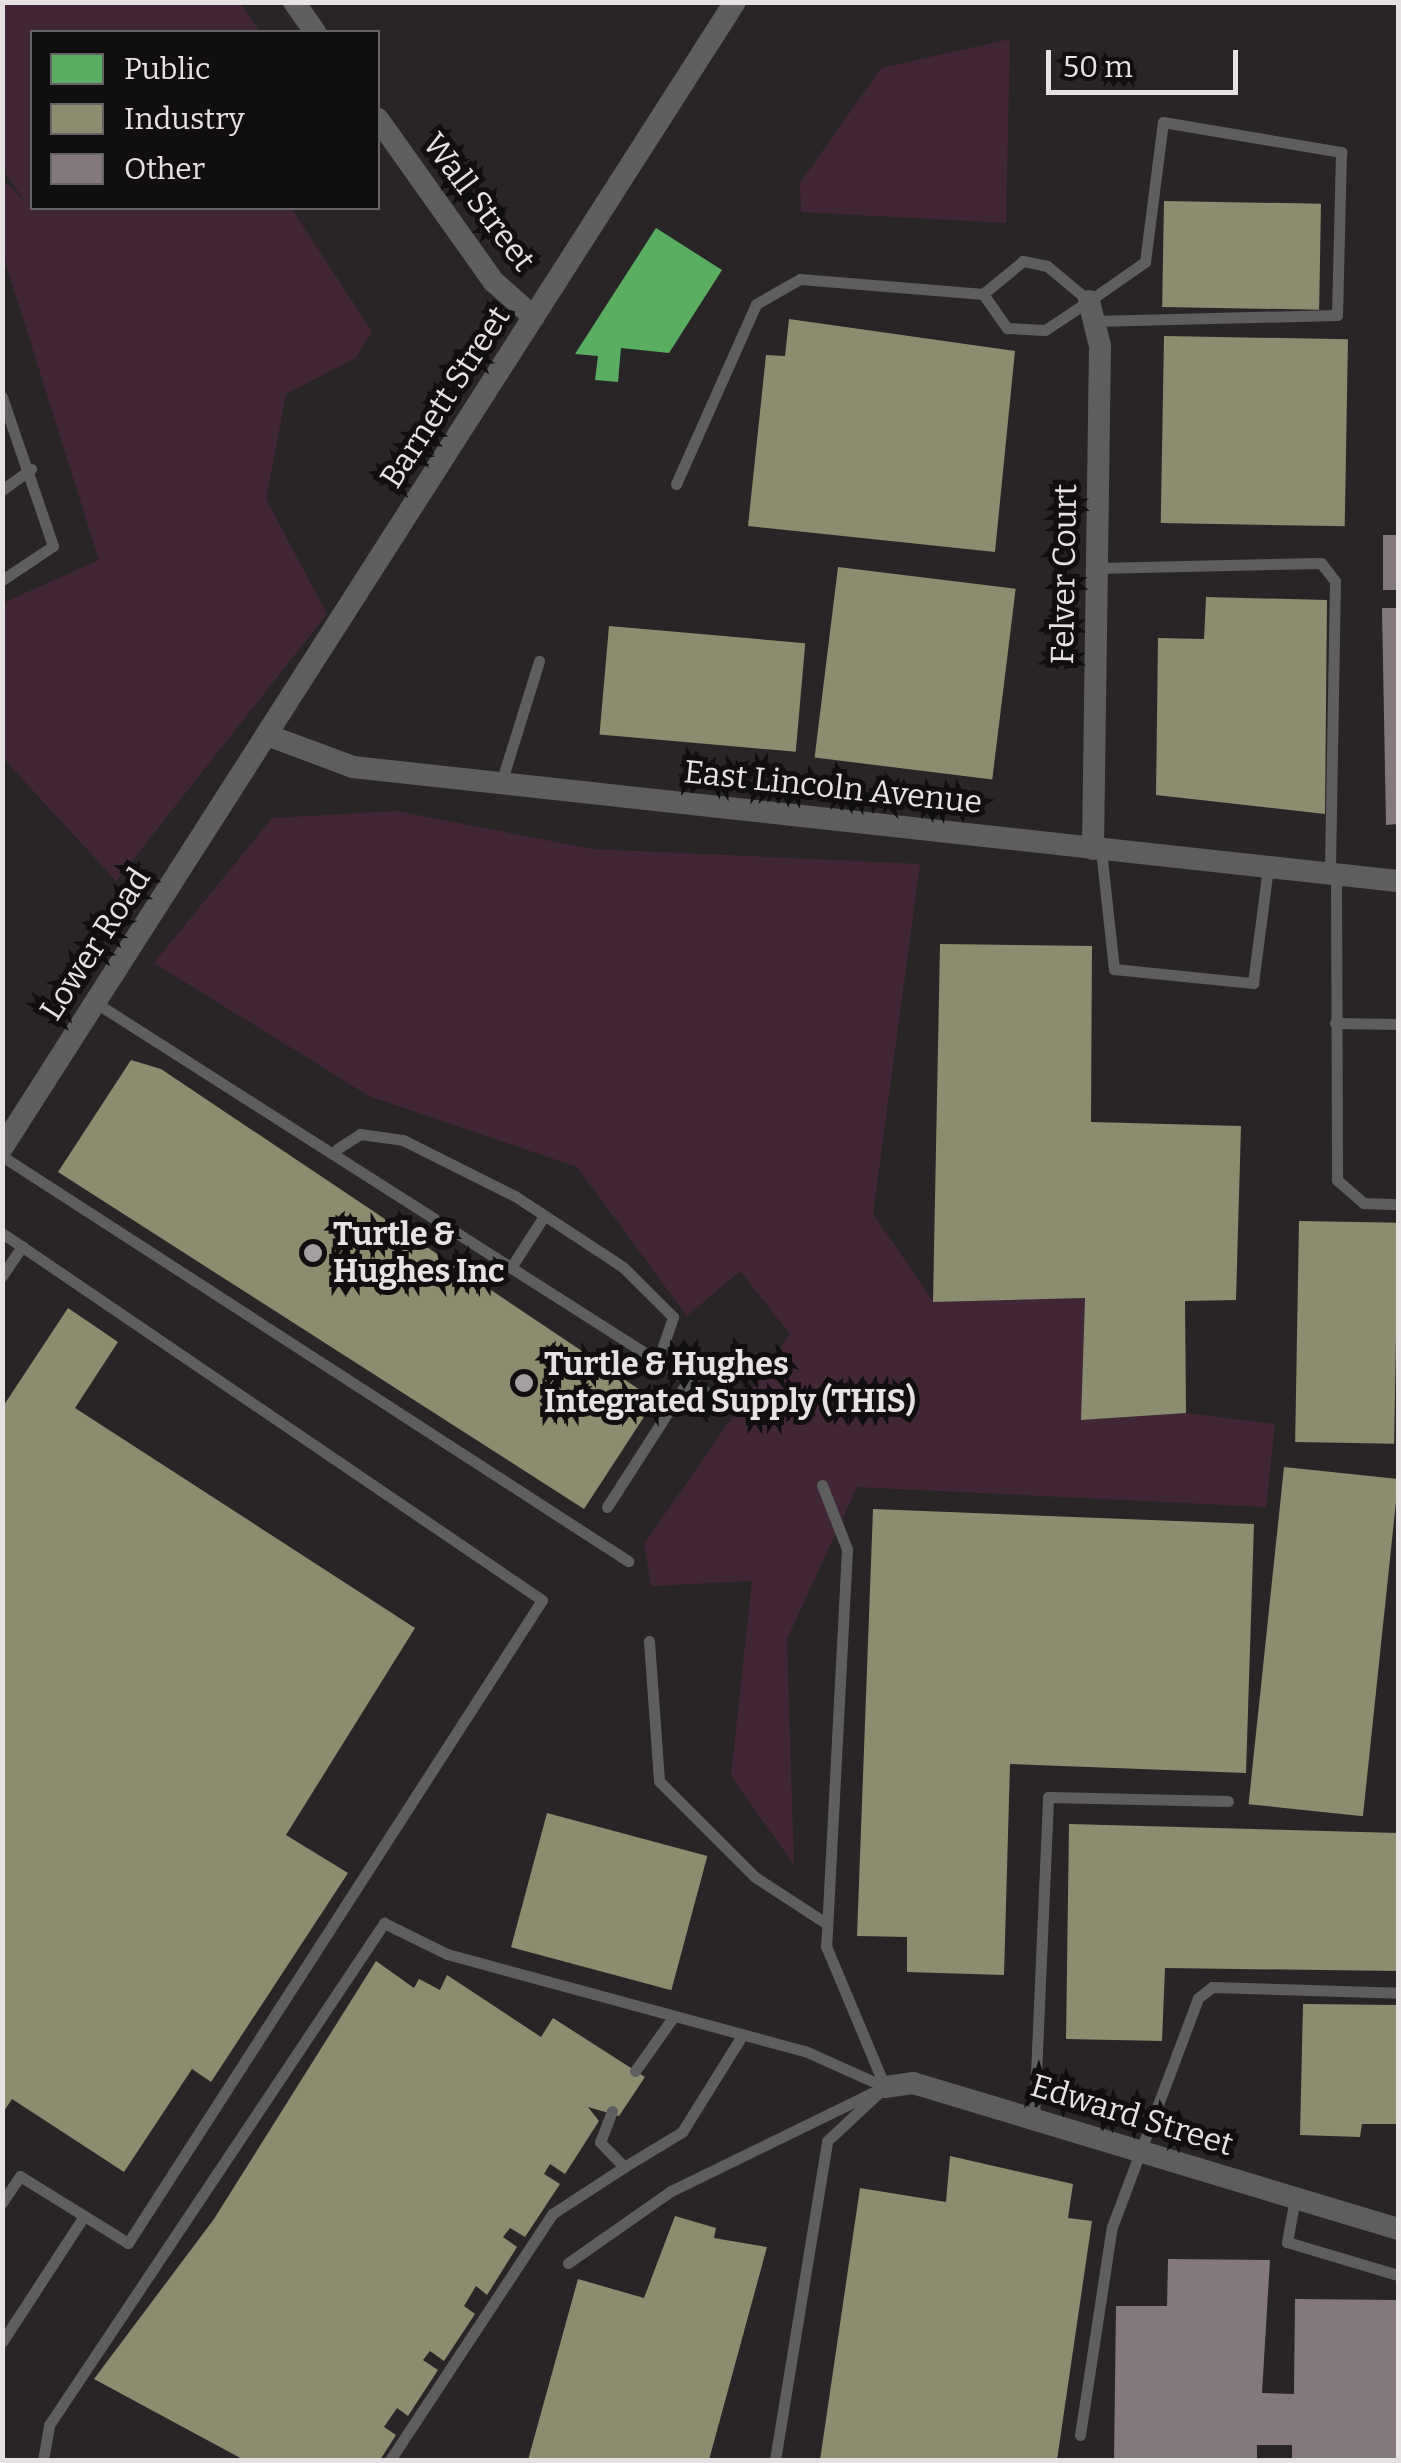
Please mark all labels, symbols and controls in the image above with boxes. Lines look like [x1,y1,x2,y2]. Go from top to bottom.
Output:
legend [30,30,380,210]
scale bar [1051,30,1244,92]
text: 50 m [1063,49,1133,85]
text: Public [124,51,210,87]
text: Industry [124,101,245,137]
street label: Wall Street [415,125,543,279]
text: Other [124,151,205,187]
street label: Barnett Street [372,299,518,495]
street label: Felver Court [1043,483,1085,665]
street label: East Lincoln Avenue [682,752,984,822]
street label: Lower Road [32,861,158,1027]
place label: Turtle & Hughes Inc [333,1216,505,1291]
marker: Turtle & Hughes Inc [302,1242,324,1264]
place label: Turtle & Hughes Integrated Supply (THIS) [544,1346,916,1421]
marker: Turtle & Hughes Integrated Supply (THIS) [513,1372,535,1394]
street label: Edward Street [1026,2066,1238,2164]

